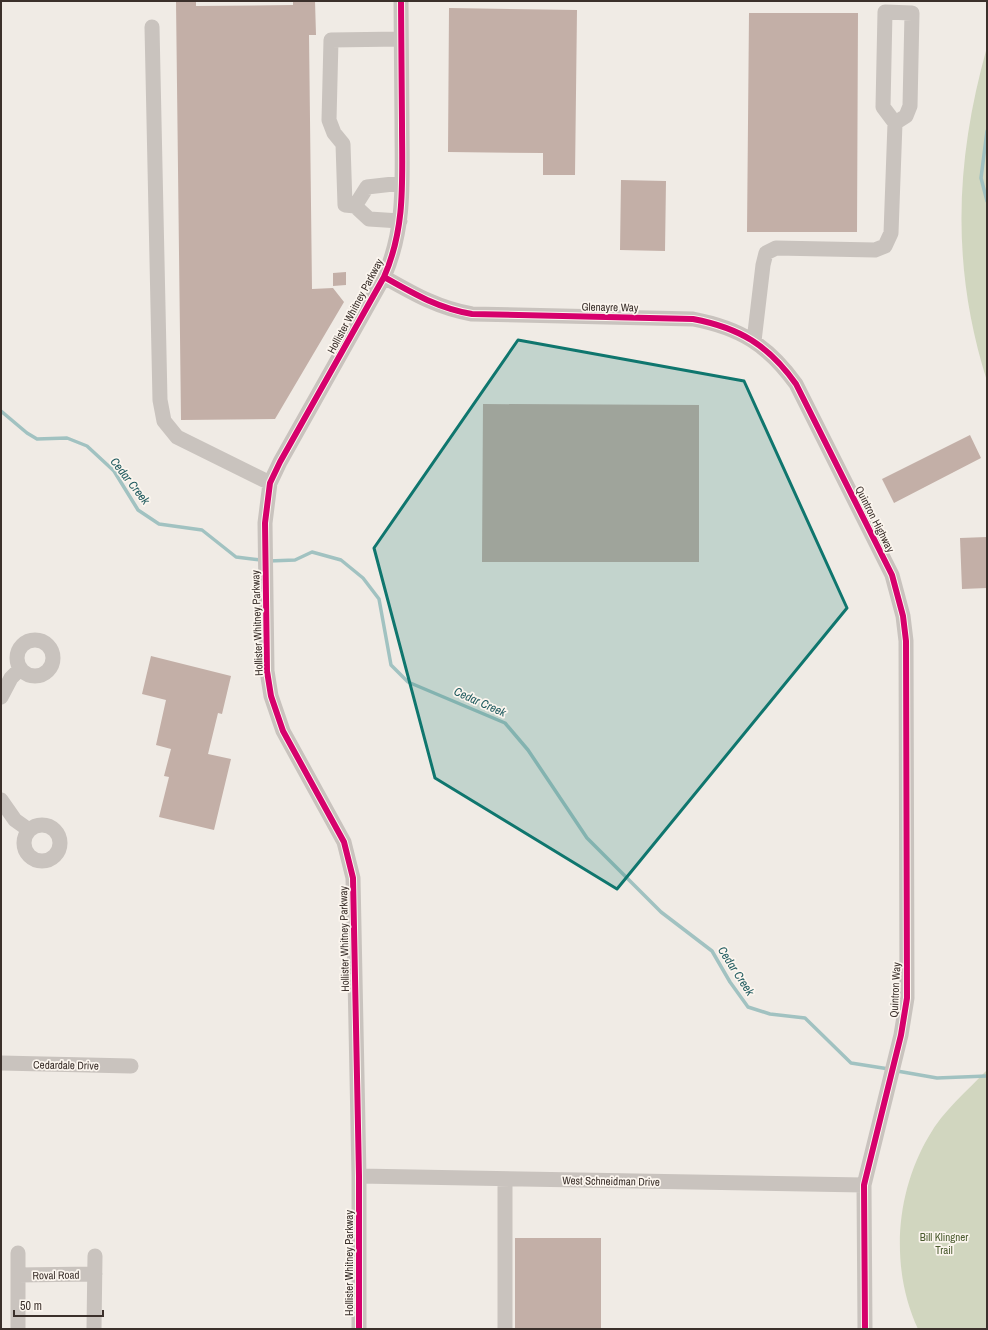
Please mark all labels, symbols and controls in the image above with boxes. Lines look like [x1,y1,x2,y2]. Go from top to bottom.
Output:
street label: Hollister Whitney Parkway [324,256,386,356]
street label: Glenayre Way [581,300,639,315]
water label: Cedar Creek [107,454,154,509]
street label: Quintron Highway [852,483,898,555]
street label: Hollister Whitney Parkway [248,569,266,676]
water label: Cedar Creek [451,683,510,721]
street label: Hollister Whitney Parkway [336,886,352,992]
water label: Cedar Creek [714,943,758,1000]
street label: Quintron Way [887,962,903,1018]
street label: Cedardale Drive [33,1057,99,1073]
street label: West Schneidman Drive [562,1173,660,1189]
street label: Hollister Whitney Parkway [342,1210,356,1316]
park label: Bill Klingner Trail [920,1230,968,1257]
street label: Roval Road [32,1268,80,1282]
scale bar [14,1292,103,1318]
text: 50 m [20,1298,42,1314]

